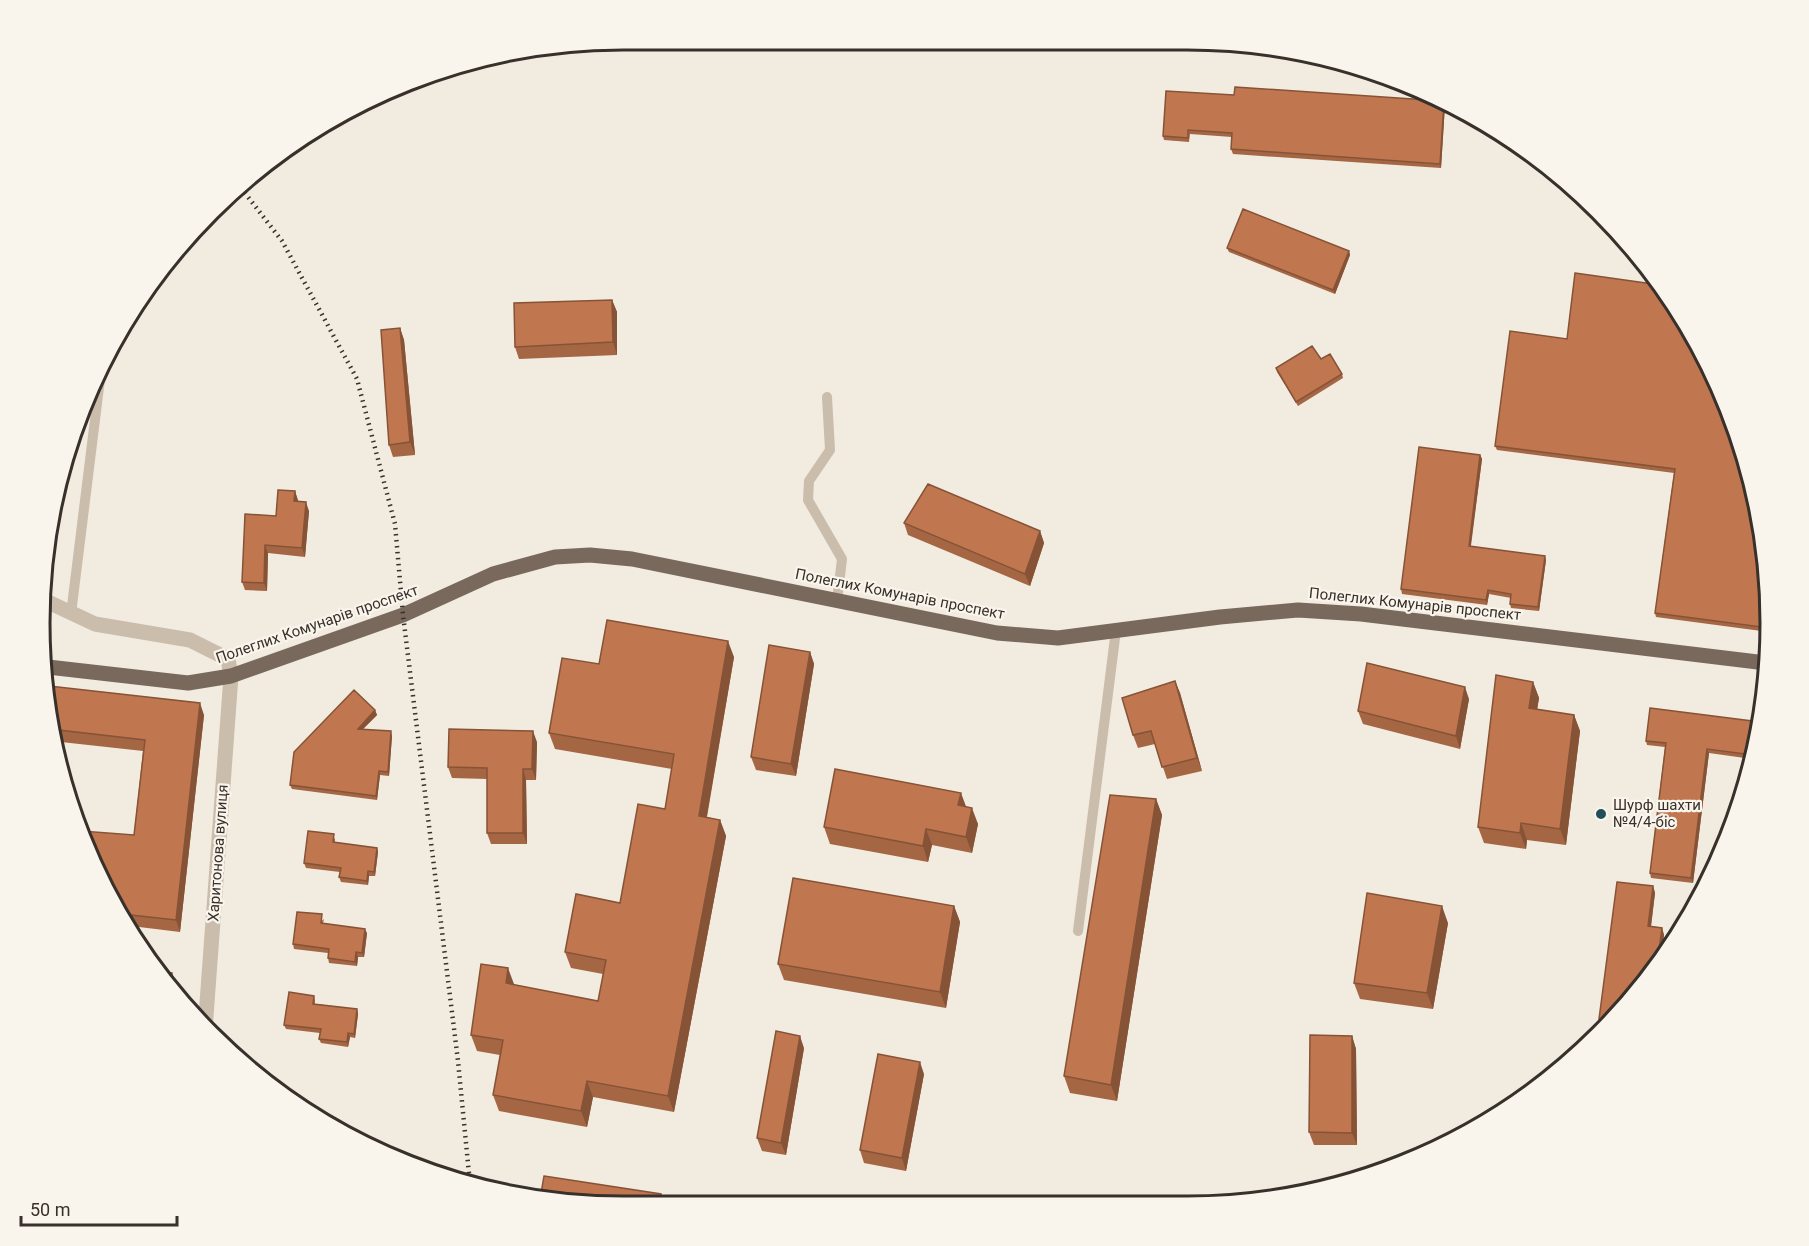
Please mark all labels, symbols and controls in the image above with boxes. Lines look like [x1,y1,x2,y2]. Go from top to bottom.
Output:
street label: Полеглих Комунарів проспект [794,565,1006,623]
street label: Полеглих Комунарів проспект [213,581,421,667]
street label: Полеглих Комунарів проспект [1308,584,1522,624]
street label: Харитонова вулиця [204,784,232,922]
place label: Шурф шахти №4/4-біс [1613,796,1701,831]
marker: Шурф шахти №4/4-біс [1594,807,1608,821]
scale bar [21,1189,177,1227]
text: 50 m [30,1199,70,1220]

